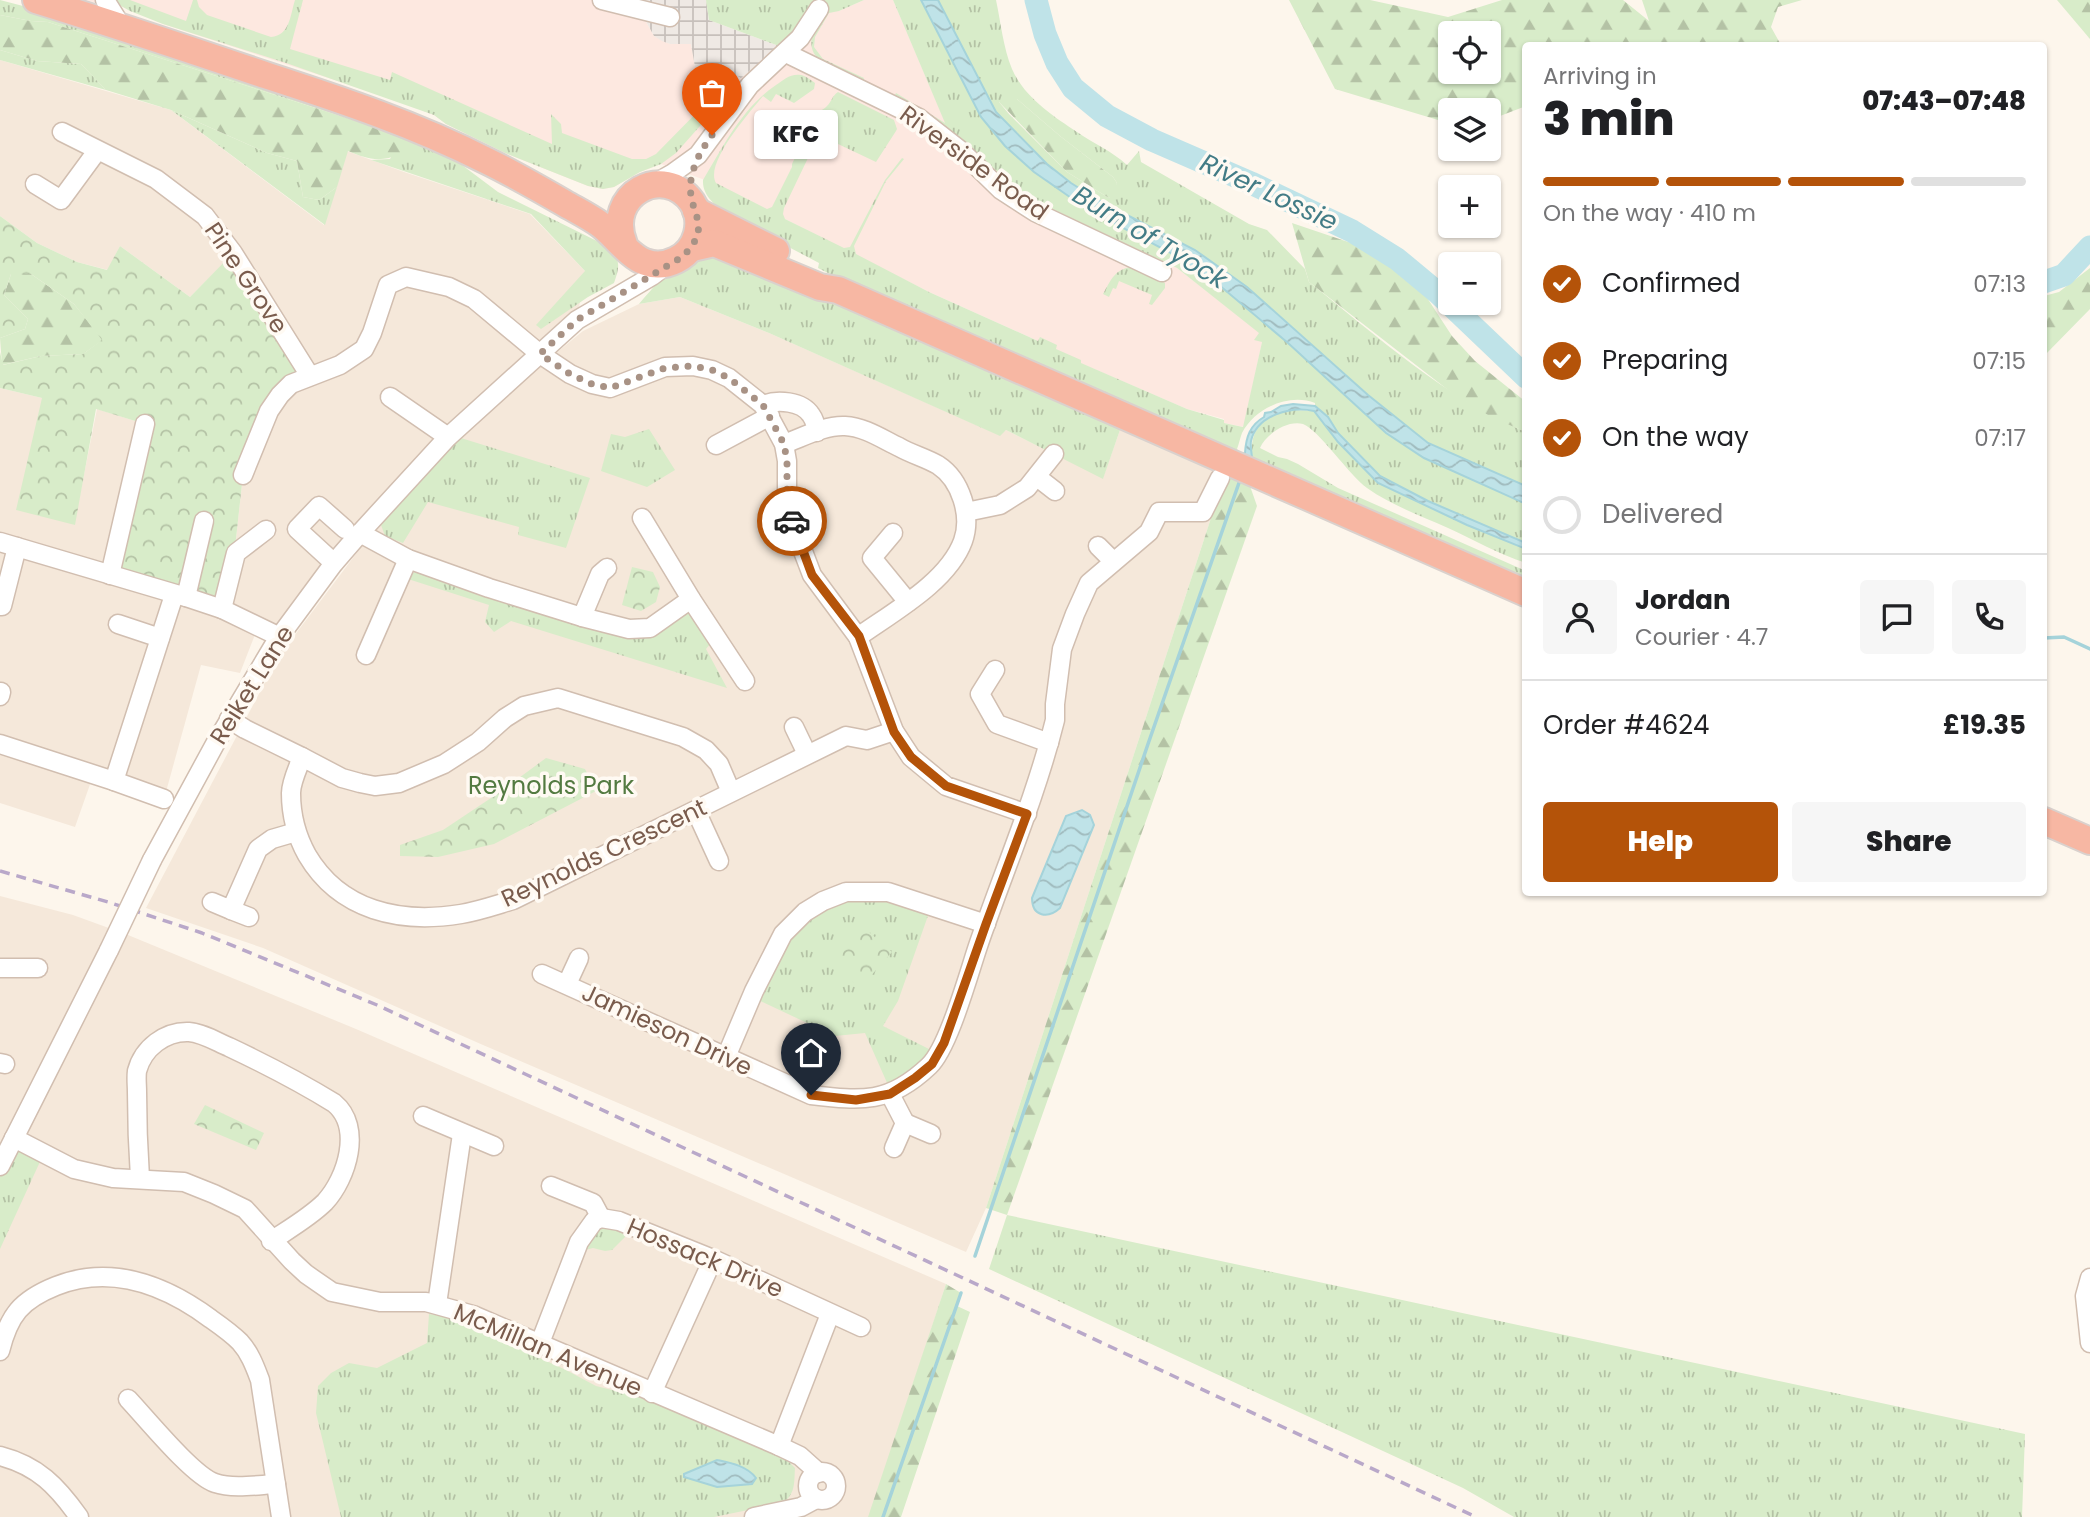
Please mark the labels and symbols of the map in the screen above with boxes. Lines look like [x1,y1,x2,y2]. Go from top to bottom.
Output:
pin [682,63,742,135]
street label: Riverside Road [893,97,1055,228]
callout: KFC [754,110,838,160]
water label: River Lossie [1194,144,1344,240]
water label: Burn of Tyock [1066,177,1235,298]
street label: Pine Grove [197,216,296,340]
courier [757,486,827,556]
street label: Reiket Lane [202,619,301,751]
park label: Reynolds Park [468,769,635,802]
street label: Reynolds Crescent [496,790,712,915]
street label: Jamieson Drive [577,976,758,1083]
pin [781,1023,841,1095]
street label: Hossack Drive [622,1210,788,1305]
street label: McMillan Avenue [449,1295,647,1404]

